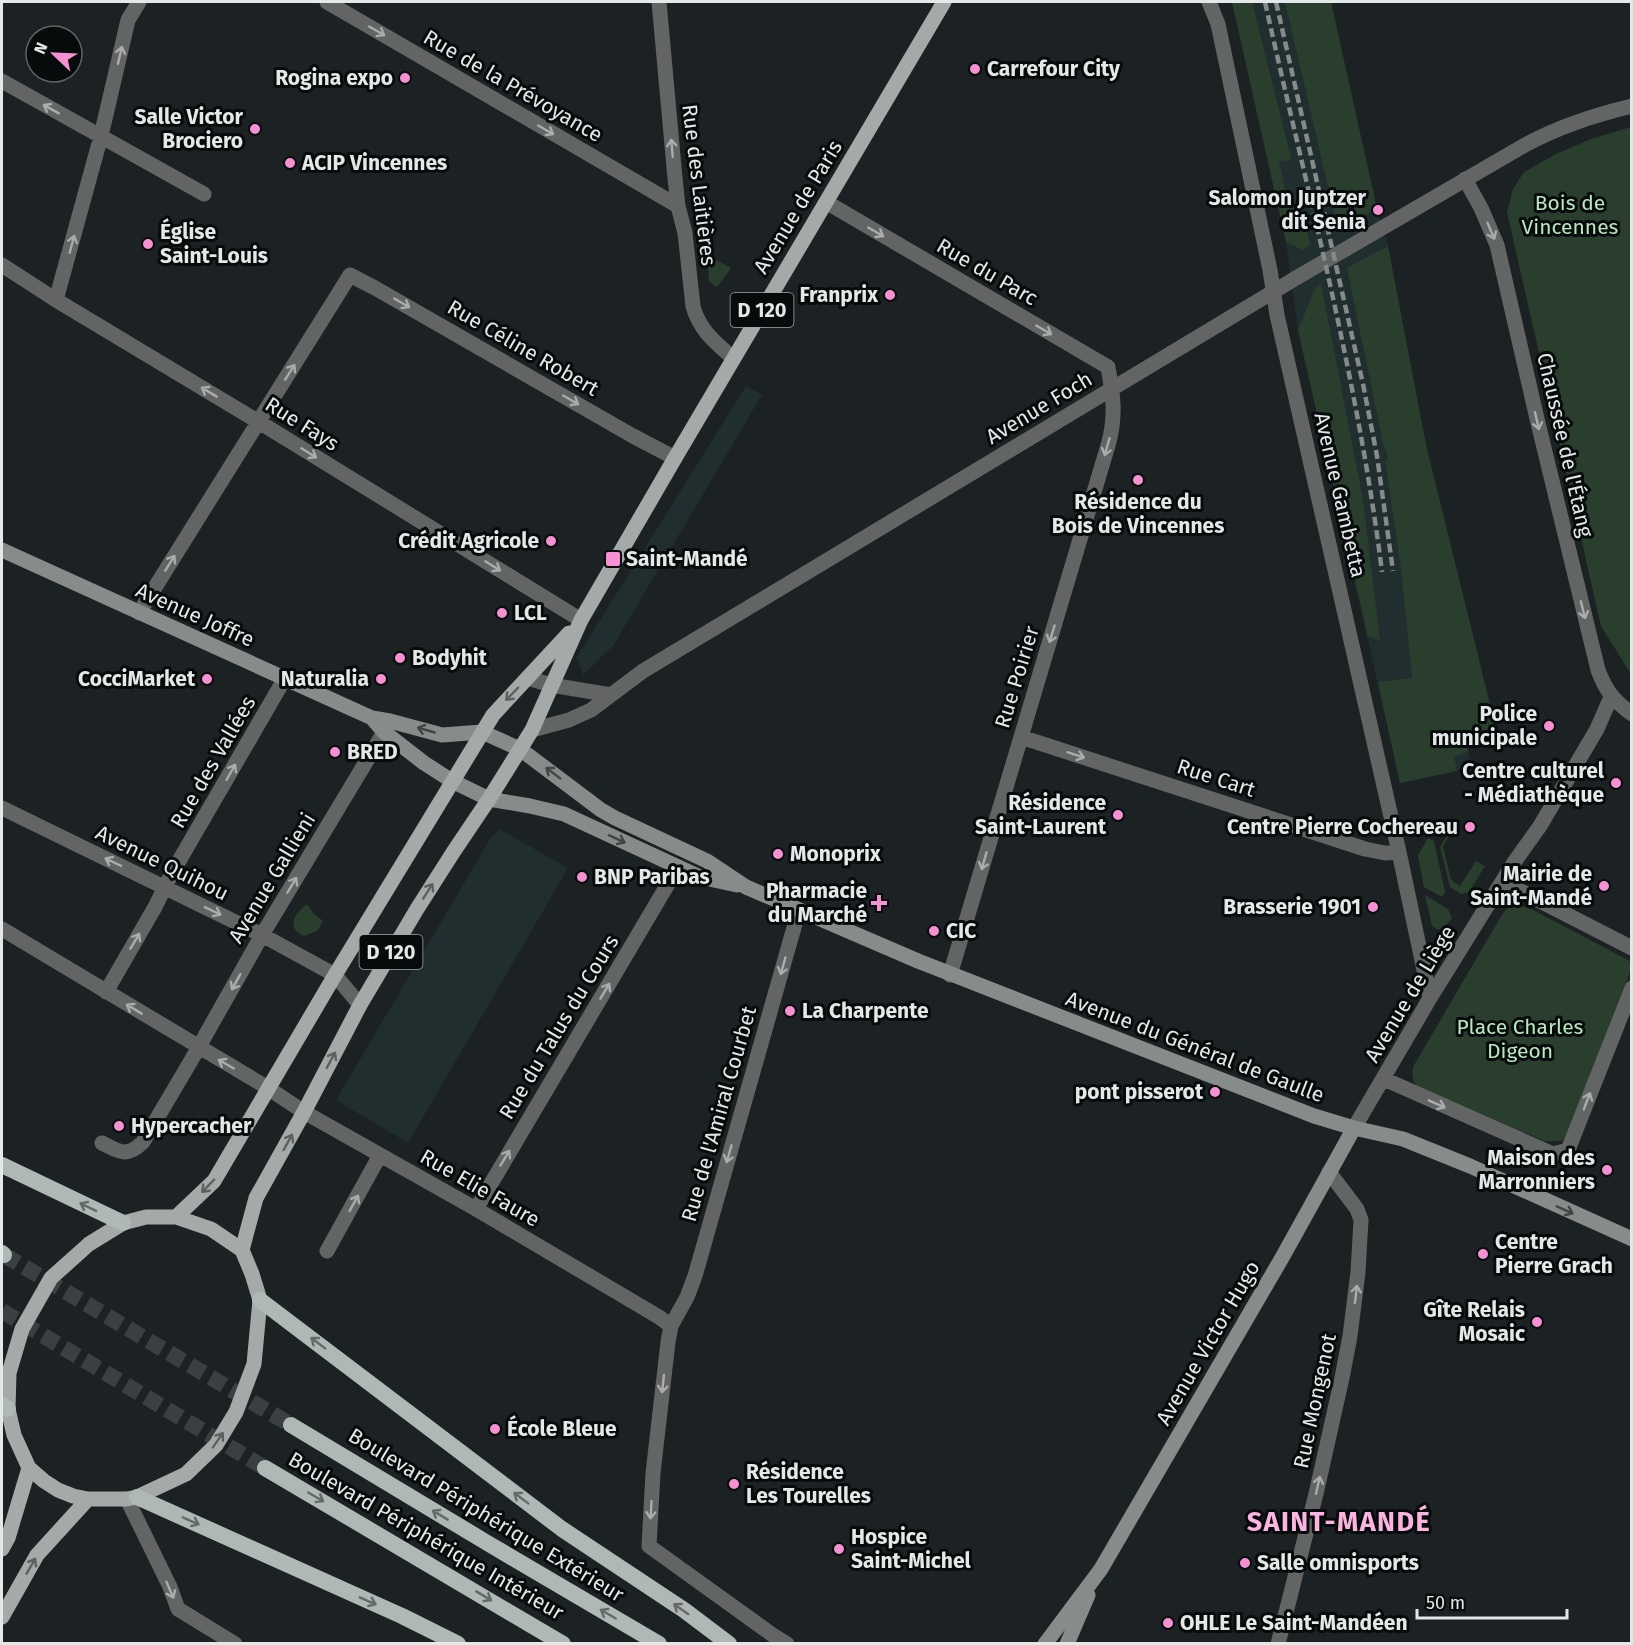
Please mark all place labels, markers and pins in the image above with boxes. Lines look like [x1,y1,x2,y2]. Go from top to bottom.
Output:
place label: Carrefour City [987,56,1120,82]
marker: Carrefour City [968,62,982,76]
place label: Rogina expo [275,65,393,91]
marker: Rogina expo [398,71,412,85]
place label: Salle Victor Brociero [134,104,244,154]
marker: Salle Victor Brociero [248,122,262,136]
place label: ACIP Vincennes [301,150,447,176]
marker: ACIP Vincennes [283,156,297,170]
place label: Salomon Juptzer dit Senia [1208,185,1367,235]
marker: Salomon Juptzer dit Senia [1371,203,1385,217]
place label: Église Saint-Louis [160,218,268,269]
marker: Église Saint-Louis [141,237,155,251]
place label: Franprix [800,282,878,308]
marker: Franprix [883,288,897,302]
marker: Résidence du Bois de Vincennes [1131,473,1145,487]
place label: Résidence du Bois de Vincennes [1052,489,1224,539]
place label: Crédit Agricole [398,528,539,554]
marker: Crédit Agricole [544,534,558,548]
place label: Saint-Mandé [626,546,748,572]
marker: Saint-Mandé [604,550,622,568]
place label: LCL [514,600,547,626]
marker: LCL [495,606,509,620]
place label: Bodyhit [412,645,488,671]
marker: Bodyhit [393,651,407,665]
place label: CocciMarket [78,666,196,692]
place label: Naturalia [281,666,369,692]
marker: CocciMarket [200,672,214,686]
marker: Naturalia [374,672,388,686]
place label: Police municipale [1432,701,1537,751]
marker: Police municipale [1542,719,1556,733]
place label: BRED [347,739,398,765]
marker: BRED [328,745,342,759]
place label: Centre culturel - Médiathèque [1462,758,1605,808]
marker: Centre culturel - Médiathèque [1609,776,1623,790]
place label: Résidence Saint-Laurent [975,790,1107,840]
marker: Résidence Saint-Laurent [1111,808,1125,822]
place label: Centre Pierre Cochereau [1227,814,1458,840]
marker: Centre Pierre Cochereau [1463,820,1477,834]
place label: Monoprix [790,841,881,867]
marker: Monoprix [771,847,785,861]
place label: Mairie de Saint-Mandé [1470,861,1592,911]
place label: BNP Paribas [594,864,710,890]
marker: BNP Paribas [575,870,589,884]
place label: Pharmacie du Marché [766,878,867,928]
marker: Mairie de Saint-Mandé [1597,879,1611,893]
place label: Brasserie 1901 [1223,894,1361,920]
marker: Pharmacie du Marché [872,896,886,910]
marker: Brasserie 1901 [1366,900,1380,914]
place label: CIC [946,918,976,944]
marker: CIC [927,924,941,938]
place label: La Charpente [802,998,929,1024]
marker: La Charpente [783,1004,797,1018]
place label: pont pisserot [1075,1079,1204,1105]
marker: pont pisserot [1208,1085,1222,1099]
place label: Hypercacher [131,1113,252,1139]
marker: Hypercacher [112,1119,126,1133]
place label: Maison des Marronniers [1478,1145,1595,1195]
marker: Maison des Marronniers [1600,1163,1614,1177]
place label: Centre Pierre Grach [1495,1229,1613,1279]
marker: Centre Pierre Grach [1476,1247,1490,1261]
place label: Gîte Relais Mosaic [1423,1297,1525,1347]
marker: Gîte Relais Mosaic [1530,1315,1544,1329]
place label: École Bleue [507,1415,617,1442]
marker: École Bleue [488,1422,502,1436]
place label: Résidence Les Tourelles [746,1459,871,1509]
marker: Résidence Les Tourelles [727,1477,741,1491]
place label: Hospice Saint-Michel [851,1524,972,1574]
marker: Hospice Saint-Michel [832,1542,846,1556]
place label: Salle omnisports [1257,1550,1419,1576]
marker: Salle omnisports [1238,1556,1252,1570]
place label: OHLE Le Saint-Mandéen [1180,1610,1408,1636]
marker: OHLE Le Saint-Mandéen [1161,1616,1175,1630]

